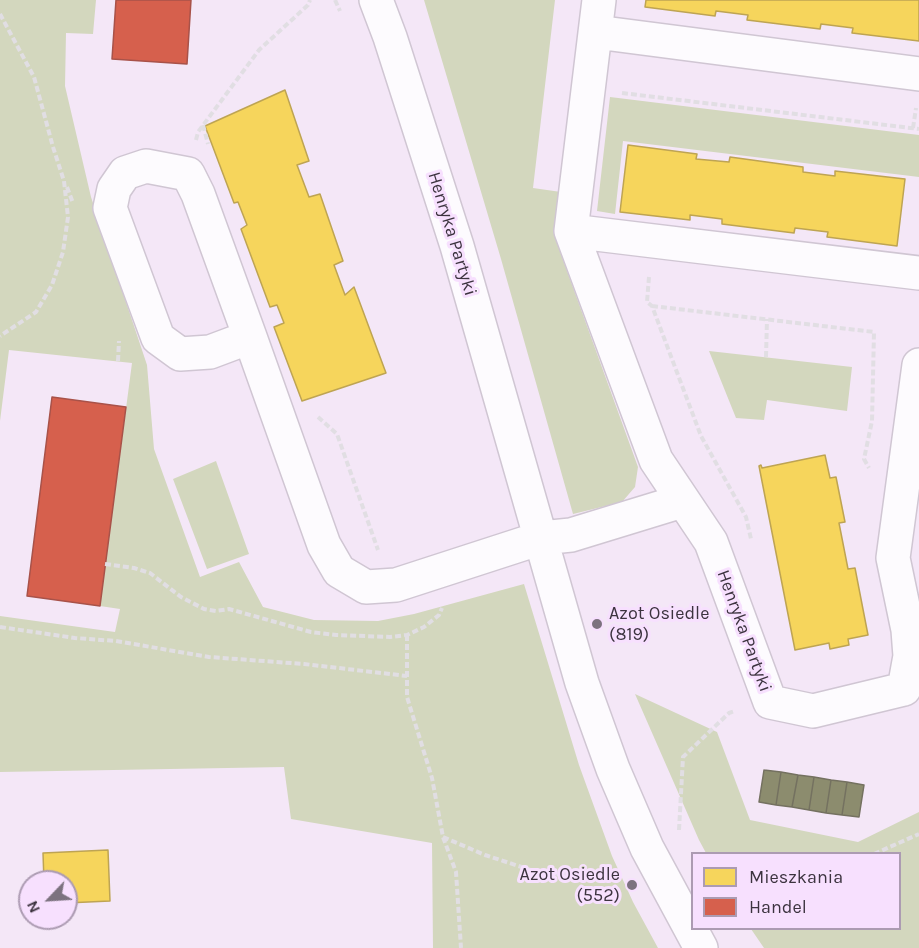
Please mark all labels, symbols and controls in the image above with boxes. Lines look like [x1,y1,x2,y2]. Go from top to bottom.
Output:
street label: Henryka Partyki [423,169,481,299]
street label: Henryka Partyki [712,567,776,695]
place label: Azot Osiedle (819) [609,603,709,646]
marker: Azot Osiedle (819) [590,617,604,631]
legend [691,852,901,930]
place label: Azot Osiedle (552) [520,864,620,906]
text: Mieszkania [749,866,843,888]
north arrow [18,870,78,930]
marker: Azot Osiedle (552) [625,878,639,892]
text: Handel [749,896,807,918]
text: N [22,898,44,916]

